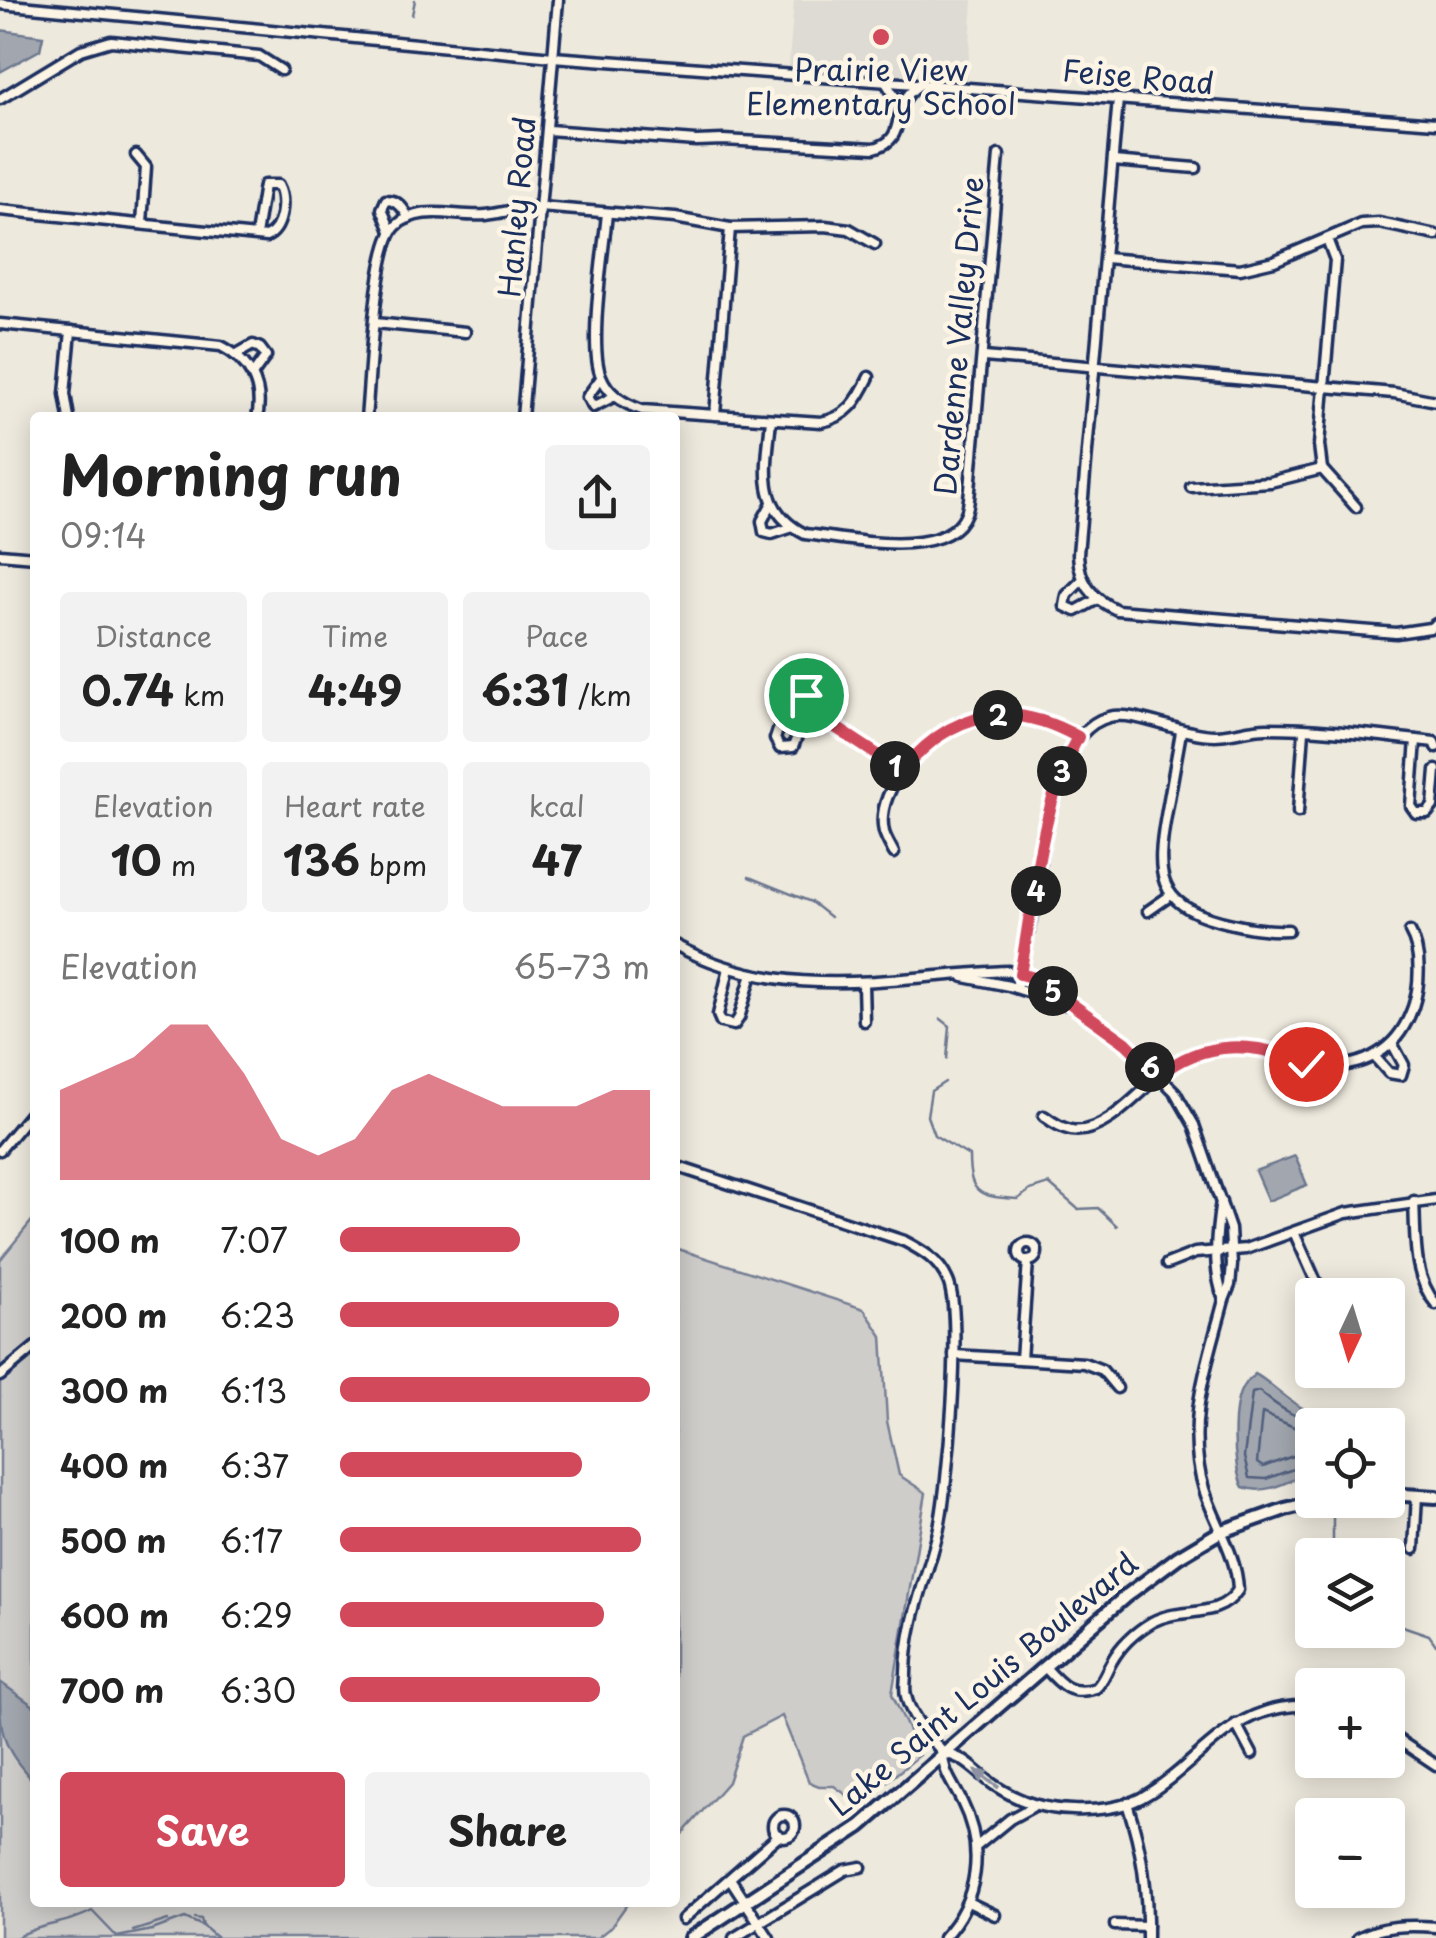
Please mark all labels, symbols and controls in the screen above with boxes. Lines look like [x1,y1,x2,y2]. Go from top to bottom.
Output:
marker: Prairie View Elementary School [870,26,892,48]
place label: Prairie View Elementary School [746,46,1016,125]
street label: Feise Road [1061,46,1216,105]
street label: Hanley Road [485,114,546,299]
street label: Dardenne Valley Drive [921,175,994,497]
text: Morning run [60,432,402,515]
button: share [545,445,650,550]
text: 09:14 [60,511,147,559]
text: Distance [95,614,212,657]
text: Time [322,614,388,657]
text: Pace [525,614,588,657]
pin [764,653,849,738]
text: 0.74 [81,657,174,720]
text: 4:49 [308,657,402,720]
text: 6:31 [482,657,569,720]
icon: arrive [779,668,834,723]
text: km [174,673,225,716]
text: /km [569,673,632,716]
pin: 2 [973,690,1023,740]
text: 2 [988,693,1008,736]
pin: 1 [870,741,920,791]
text: 1 [888,744,902,787]
pin: 3 [1037,746,1087,796]
text: 3 [1053,749,1071,792]
text: Elevation [93,784,214,827]
text: Heart rate [284,784,426,827]
text: kcal [529,784,585,827]
text: 10 [110,827,162,890]
text: 136 [283,827,360,890]
text: 47 [532,827,582,890]
text: m [162,843,196,886]
text: bpm [360,843,427,886]
pin: 4 [1011,866,1061,916]
text: 4 [1026,869,1046,912]
text: Elevation [60,942,198,990]
text: 65–73 m [514,942,650,990]
pin: 5 [1028,966,1078,1016]
text: 5 [1044,969,1062,1012]
pin [1264,1022,1349,1107]
icon: check [1279,1037,1334,1092]
pin: 6 [1125,1042,1175,1092]
text: 6 [1140,1045,1160,1088]
text: 100 m [60,1216,160,1264]
text: 7:07 [220,1216,288,1264]
north arrow [1295,1278,1405,1388]
map controls [1295,1278,1405,1908]
text: 200 m [60,1291,167,1339]
text: 6:23 [220,1291,295,1339]
text: 300 m [60,1366,168,1414]
text: 6:13 [220,1366,287,1414]
button: locate [1295,1408,1405,1518]
text: 400 m [60,1441,168,1489]
text: 6:37 [220,1441,289,1489]
text: 500 m [60,1516,166,1564]
text: 6:17 [220,1516,283,1564]
button: layers [1295,1538,1405,1648]
street label: Lake Saint Louis Boulevard [818,1540,1146,1826]
text: 600 m [60,1591,169,1639]
text: 6:29 [220,1591,292,1639]
text: 700 m [60,1666,164,1714]
text: 6:30 [220,1666,296,1714]
button: + [1295,1668,1405,1778]
one-way arrow [974,1769,1000,1789]
button: Save [60,1772,345,1887]
button: Share [365,1772,650,1887]
button: − [1295,1798,1405,1908]

